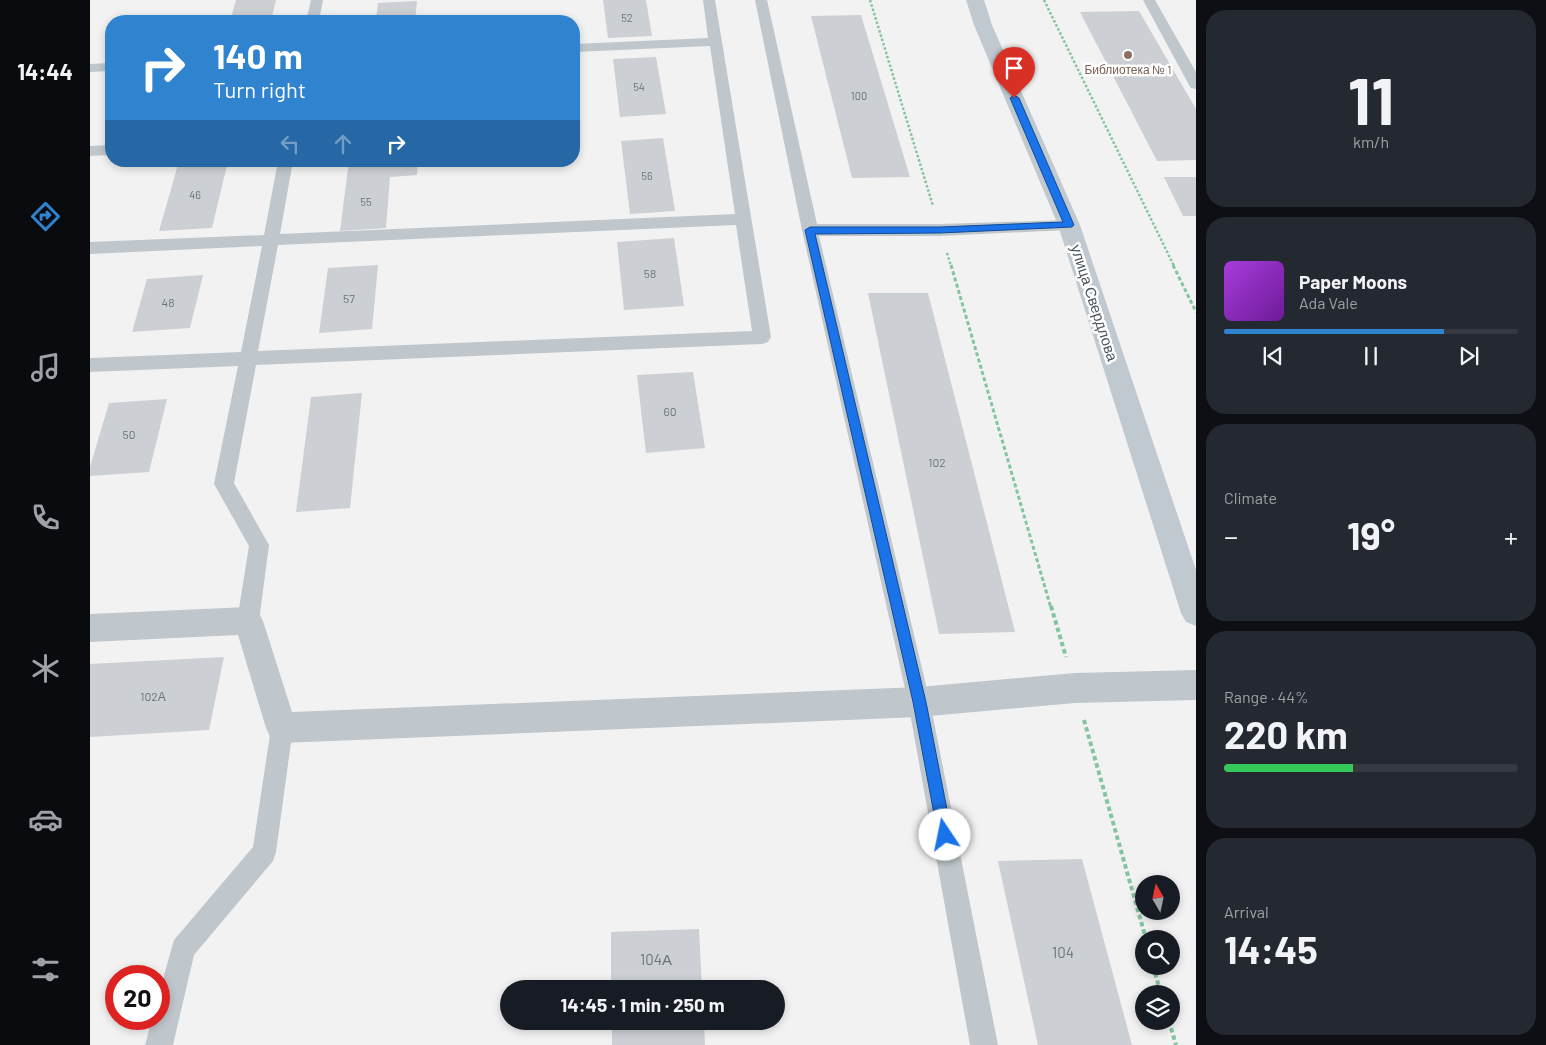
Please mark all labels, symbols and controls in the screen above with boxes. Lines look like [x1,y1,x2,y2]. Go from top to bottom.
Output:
house number: 52 [621,11,633,24]
text: 140 m [213,34,303,76]
icon: right [130,35,195,100]
pin [993,47,1035,98]
marker: Библиотека № 1 [1122,49,1134,61]
icon: arrive [1000,54,1028,82]
text: 14:44 [17,58,73,84]
text: 11 [1348,60,1394,138]
place label: Библиотека № 1 [1084,62,1172,76]
text: Turn right [213,76,306,102]
house number: 54 [633,80,645,93]
house number: 100 [851,89,867,102]
icon: left [276,130,304,158]
icon: ahead [329,130,357,158]
icon: right [382,130,410,158]
text: km/h [1353,132,1389,151]
house number: 56 [641,169,653,182]
house number: 46 [189,188,201,201]
house number: 55 [360,195,372,208]
icon: directions [28,199,63,234]
street label: улица Свердлова [1068,242,1122,364]
house number: 58 [644,266,656,280]
text: Paper Moons [1299,270,1407,293]
house number: 57 [343,291,355,305]
text: Ada Vale [1299,293,1358,312]
house number: 48 [162,295,174,309]
icon: previous [1259,342,1287,370]
icon: pause [1357,342,1385,370]
icon: next [1455,342,1483,370]
icon: music [28,350,63,385]
house number: 60 [664,404,676,418]
house number: 50 [123,427,135,441]
house number: 102 [928,455,946,469]
text: Climate [1224,488,1277,507]
icon: phone [28,500,63,535]
text: 19° [1347,512,1395,558]
text: − [1224,519,1238,553]
text: + [1504,519,1518,553]
icon: climate [28,651,63,686]
text: Range · 44% [1224,687,1309,706]
house number: 102А [140,689,166,703]
text: 220 km [1224,711,1348,757]
icon: car [28,802,63,837]
position arrow [918,808,970,860]
north arrow [1135,875,1180,920]
map controls [1135,875,1180,1030]
text: Arrival [1224,902,1269,921]
text: 14:45 [1224,926,1318,972]
button: search [1135,930,1180,975]
house number: 104 [1052,943,1074,961]
house number: 104А [640,950,672,968]
icon: filters [28,952,63,987]
speed limit sign: 20 [105,965,170,1030]
button: layers [1135,985,1180,1030]
text: 14:45 · 1 min · 250 m [560,993,725,1016]

